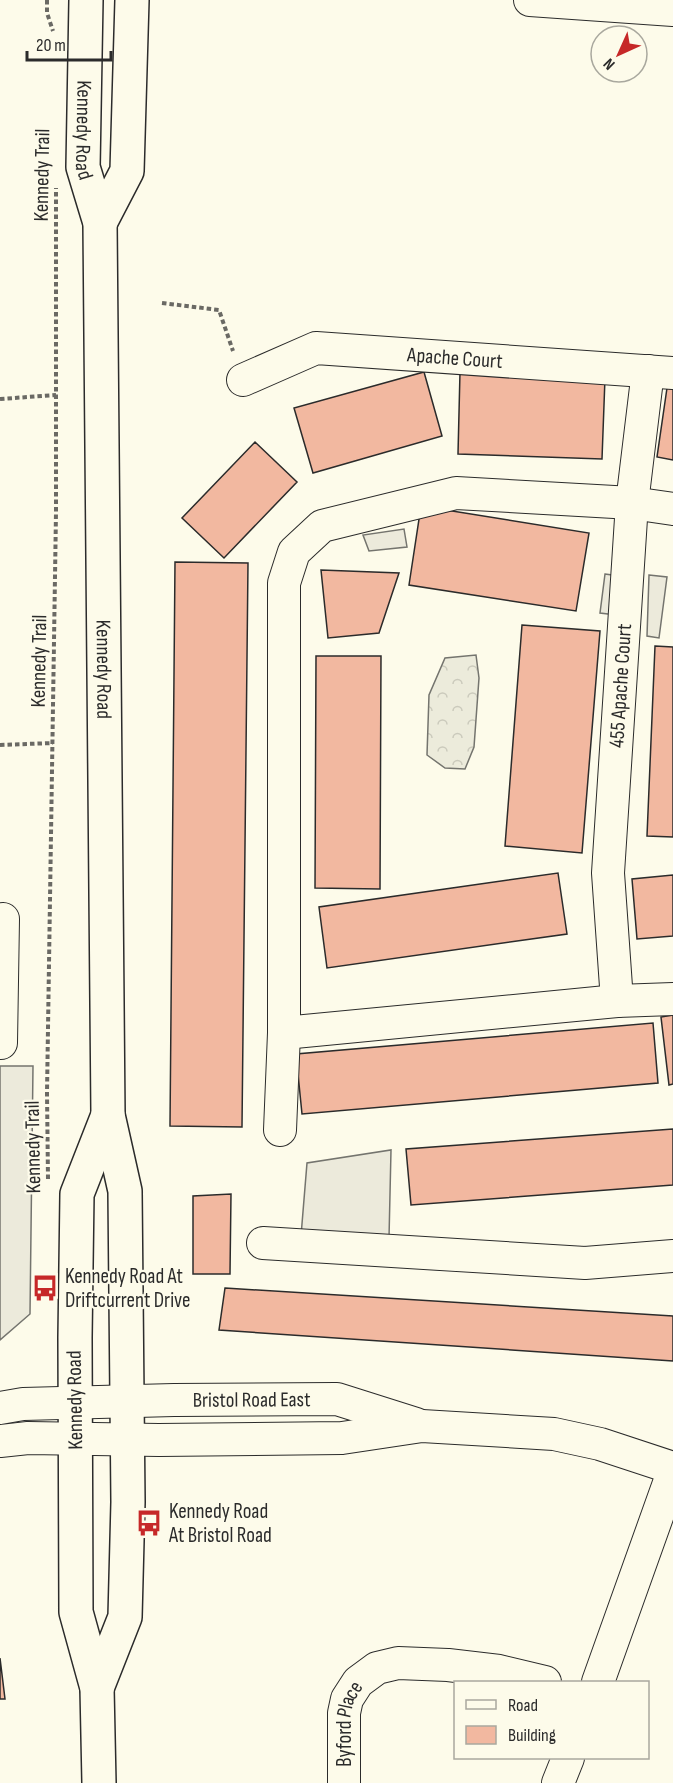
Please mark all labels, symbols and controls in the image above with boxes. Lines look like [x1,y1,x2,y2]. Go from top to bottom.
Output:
scale bar [27,24,111,62]
north arrow [589,24,649,84]
text: 20 m [36,35,66,56]
text: N [600,54,619,73]
street label: Kennedy Road [70,80,99,183]
street label: Kennedy Trail [29,128,55,222]
street label: Apache Court [405,342,503,374]
street label: Kennedy Trail [26,614,52,708]
street label: Kennedy Road [91,620,117,719]
street label: 455 Apache Court [604,623,637,749]
street label: Kennedy Trail [20,1100,46,1194]
place label: Kennedy Road At Driftcurrent Drive [65,1264,190,1313]
bus stop icon: Kennedy Road At Driftcurrent Drive [30,1273,60,1303]
street label: Kennedy Road [62,1350,88,1450]
street label: Bristol Road East [193,1387,311,1412]
place label: Kennedy Road At Bristol Road [168,1499,272,1548]
bus stop icon: Kennedy Road At Bristol Road [134,1508,164,1538]
street label: Byford Place [331,1676,368,1767]
legend [454,1681,649,1759]
text: Road [508,1695,538,1716]
text: Building [508,1725,556,1746]

